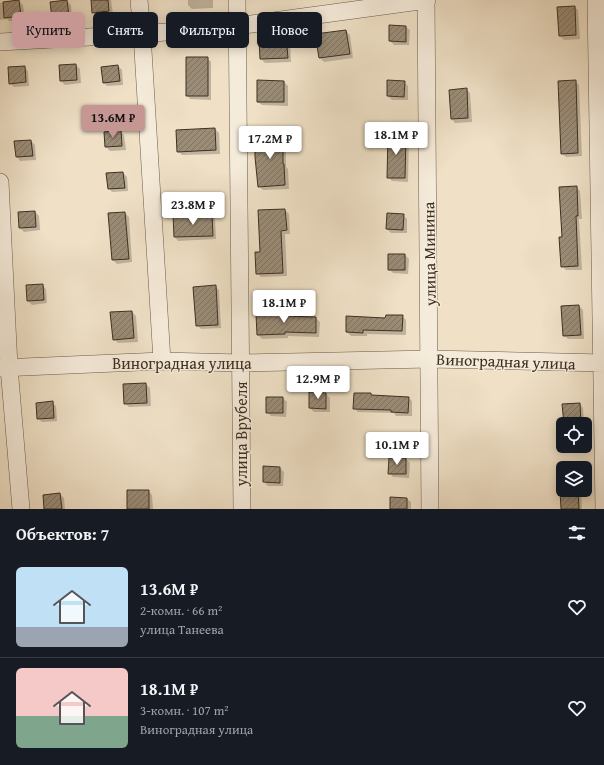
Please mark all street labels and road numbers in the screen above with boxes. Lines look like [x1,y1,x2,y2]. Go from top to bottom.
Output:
street label: улица Минина [416,201,442,307]
street label: Виноградная улица [436,347,576,375]
street label: Виноградная улица [112,351,252,375]
street label: улица Врубеля [229,381,253,488]

